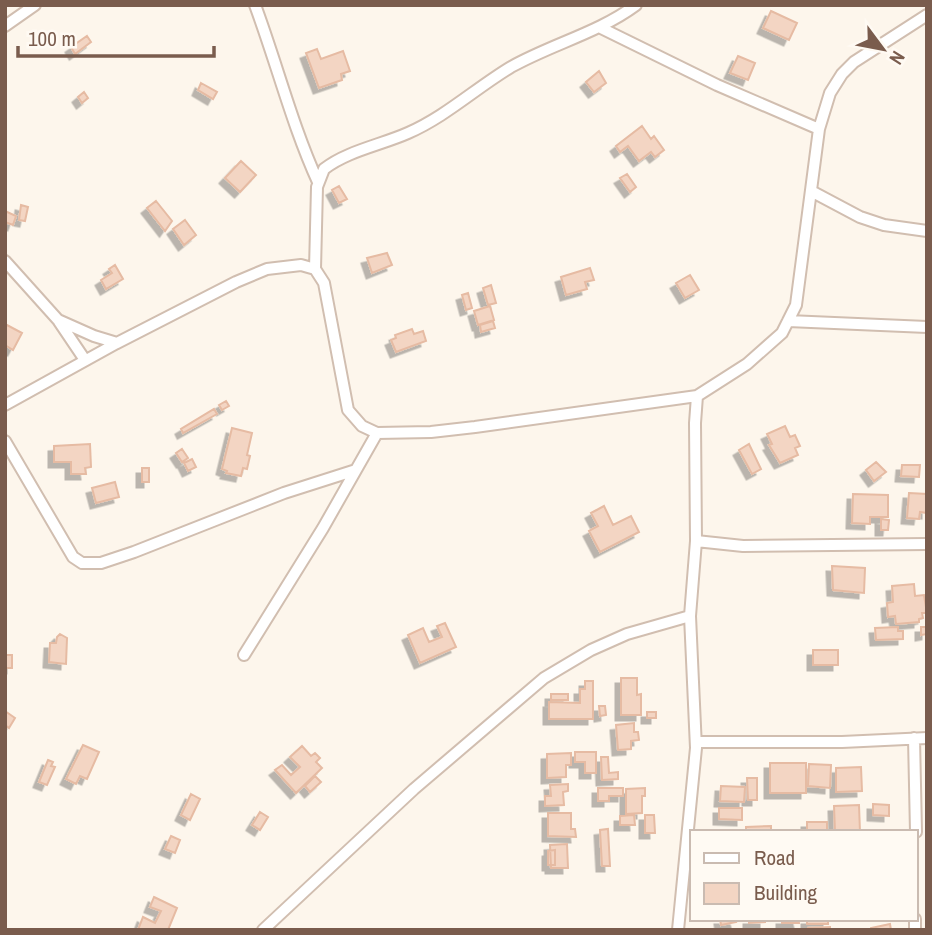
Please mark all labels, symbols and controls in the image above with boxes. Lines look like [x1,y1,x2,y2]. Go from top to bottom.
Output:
scale bar [18,14,214,58]
north arrow [848,14,918,84]
text: 100 m [28,24,76,53]
text: N [883,46,911,70]
legend [690,830,918,921]
text: Road [754,843,795,872]
text: Building [754,878,818,907]

